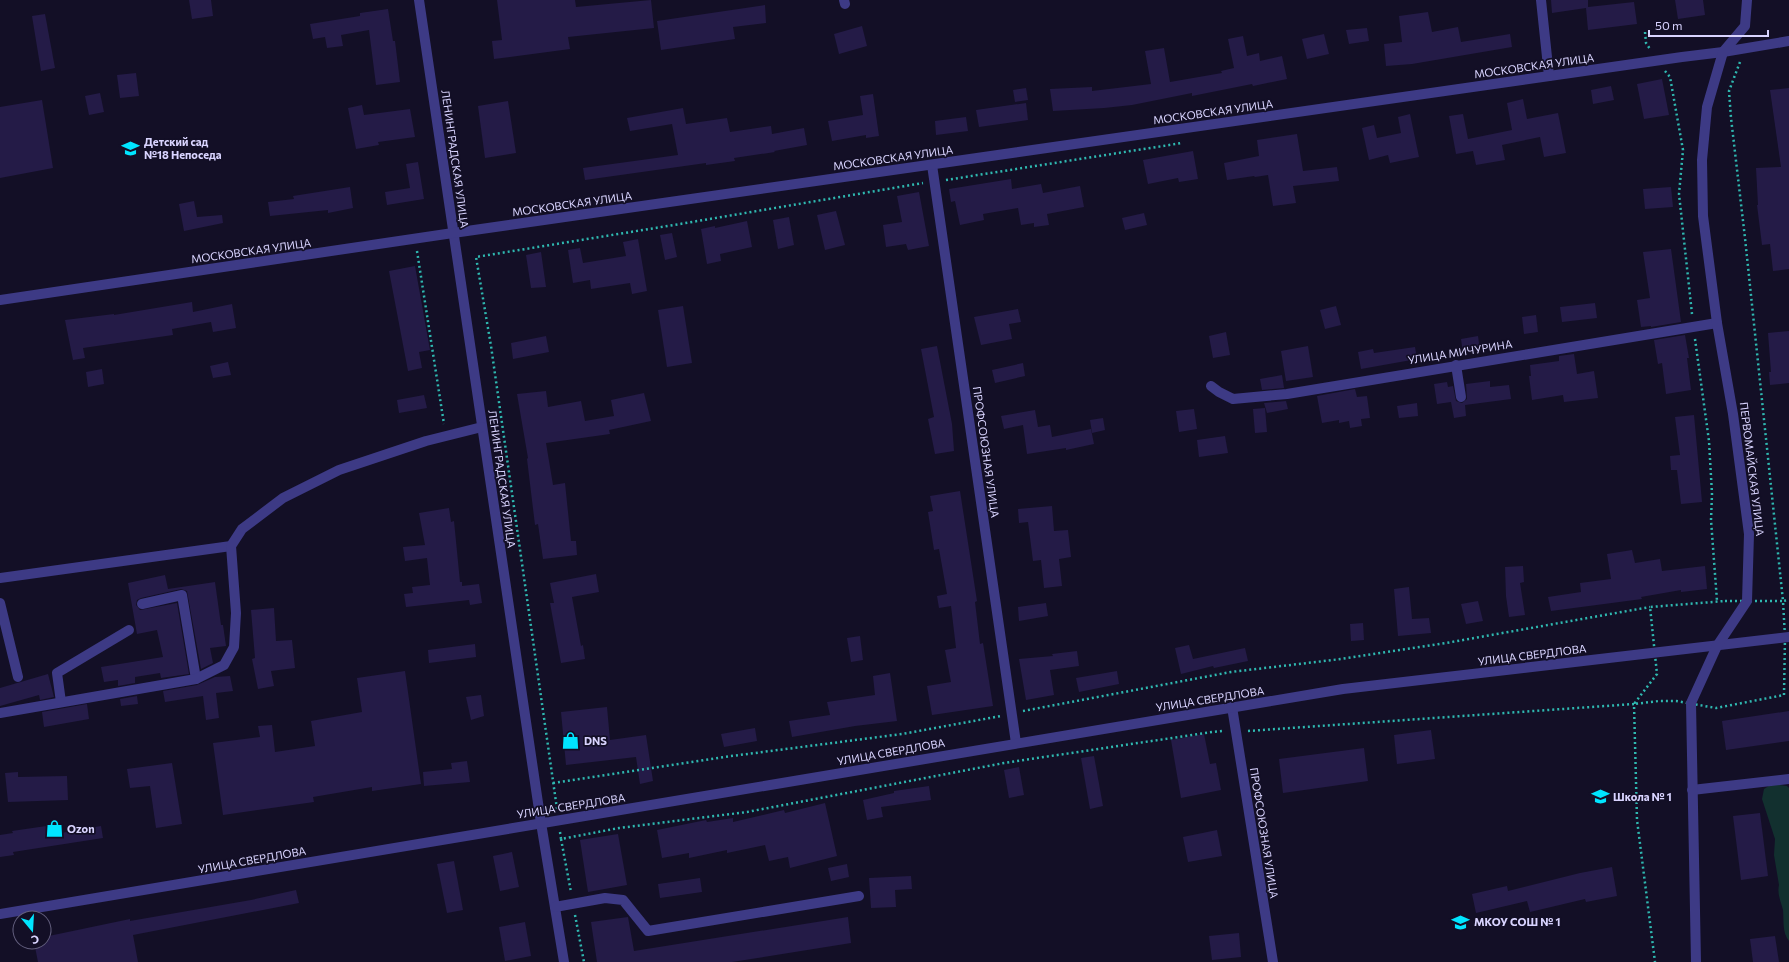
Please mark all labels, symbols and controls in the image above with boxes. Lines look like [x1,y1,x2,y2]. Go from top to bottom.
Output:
scale bar [1649,12,1768,38]
text: 50 m [1655,18,1683,32]
street label: МОСКОВСКАЯ УЛИЦА [1473,51,1595,80]
street label: ЛЕНИНГРАДСКАЯ УЛИЦА [439,89,472,229]
street label: МОСКОВСКАЯ УЛИЦА [1152,97,1274,126]
place label: Детский сад №18 Непоседа [144,135,222,161]
school or university icon: Детский сад №18 Непоседа [121,138,141,158]
street label: МОСКОВСКАЯ УЛИЦА [832,143,954,172]
street label: МОСКОВСКАЯ УЛИЦА [511,189,633,218]
street label: МОСКОВСКАЯ УЛИЦА [190,236,312,265]
street label: УЛИЦА МИЧУРИНА [1407,337,1514,366]
street label: ПРОФСОЮЗНАЯ УЛИЦА [971,385,1002,519]
street label: ПЕРВОМАЙСКАЯ УЛИЦА [1738,401,1768,537]
street label: ЛЕНИНГРАДСКАЯ УЛИЦА [486,409,519,549]
street label: УЛИЦА СВЕРДЛОВА [1477,641,1587,668]
street label: УЛИЦА СВЕРДЛОВА [1155,683,1265,713]
shop icon: DNS [561,731,581,751]
place label: DNS [584,734,607,747]
street label: УЛИЦА СВЕРДЛОВА [836,736,946,767]
street label: ПРОФСОЮЗНАЯ УЛИЦА [1248,766,1281,900]
school or university icon: Школа № 1 [1590,787,1610,807]
street label: УЛИЦА СВЕРДЛОВА [516,790,626,820]
place label: Школа № 1 [1613,790,1672,803]
shop icon: Ozon [44,819,64,839]
place label: Ozon [67,822,95,835]
street label: УЛИЦА СВЕРДЛОВА [197,844,307,875]
north arrow [12,910,52,950]
school or university icon: МКОУ СОШ № 1 [1451,912,1471,932]
place label: МКОУ СОШ № 1 [1474,915,1560,928]
text: С [29,933,41,947]

